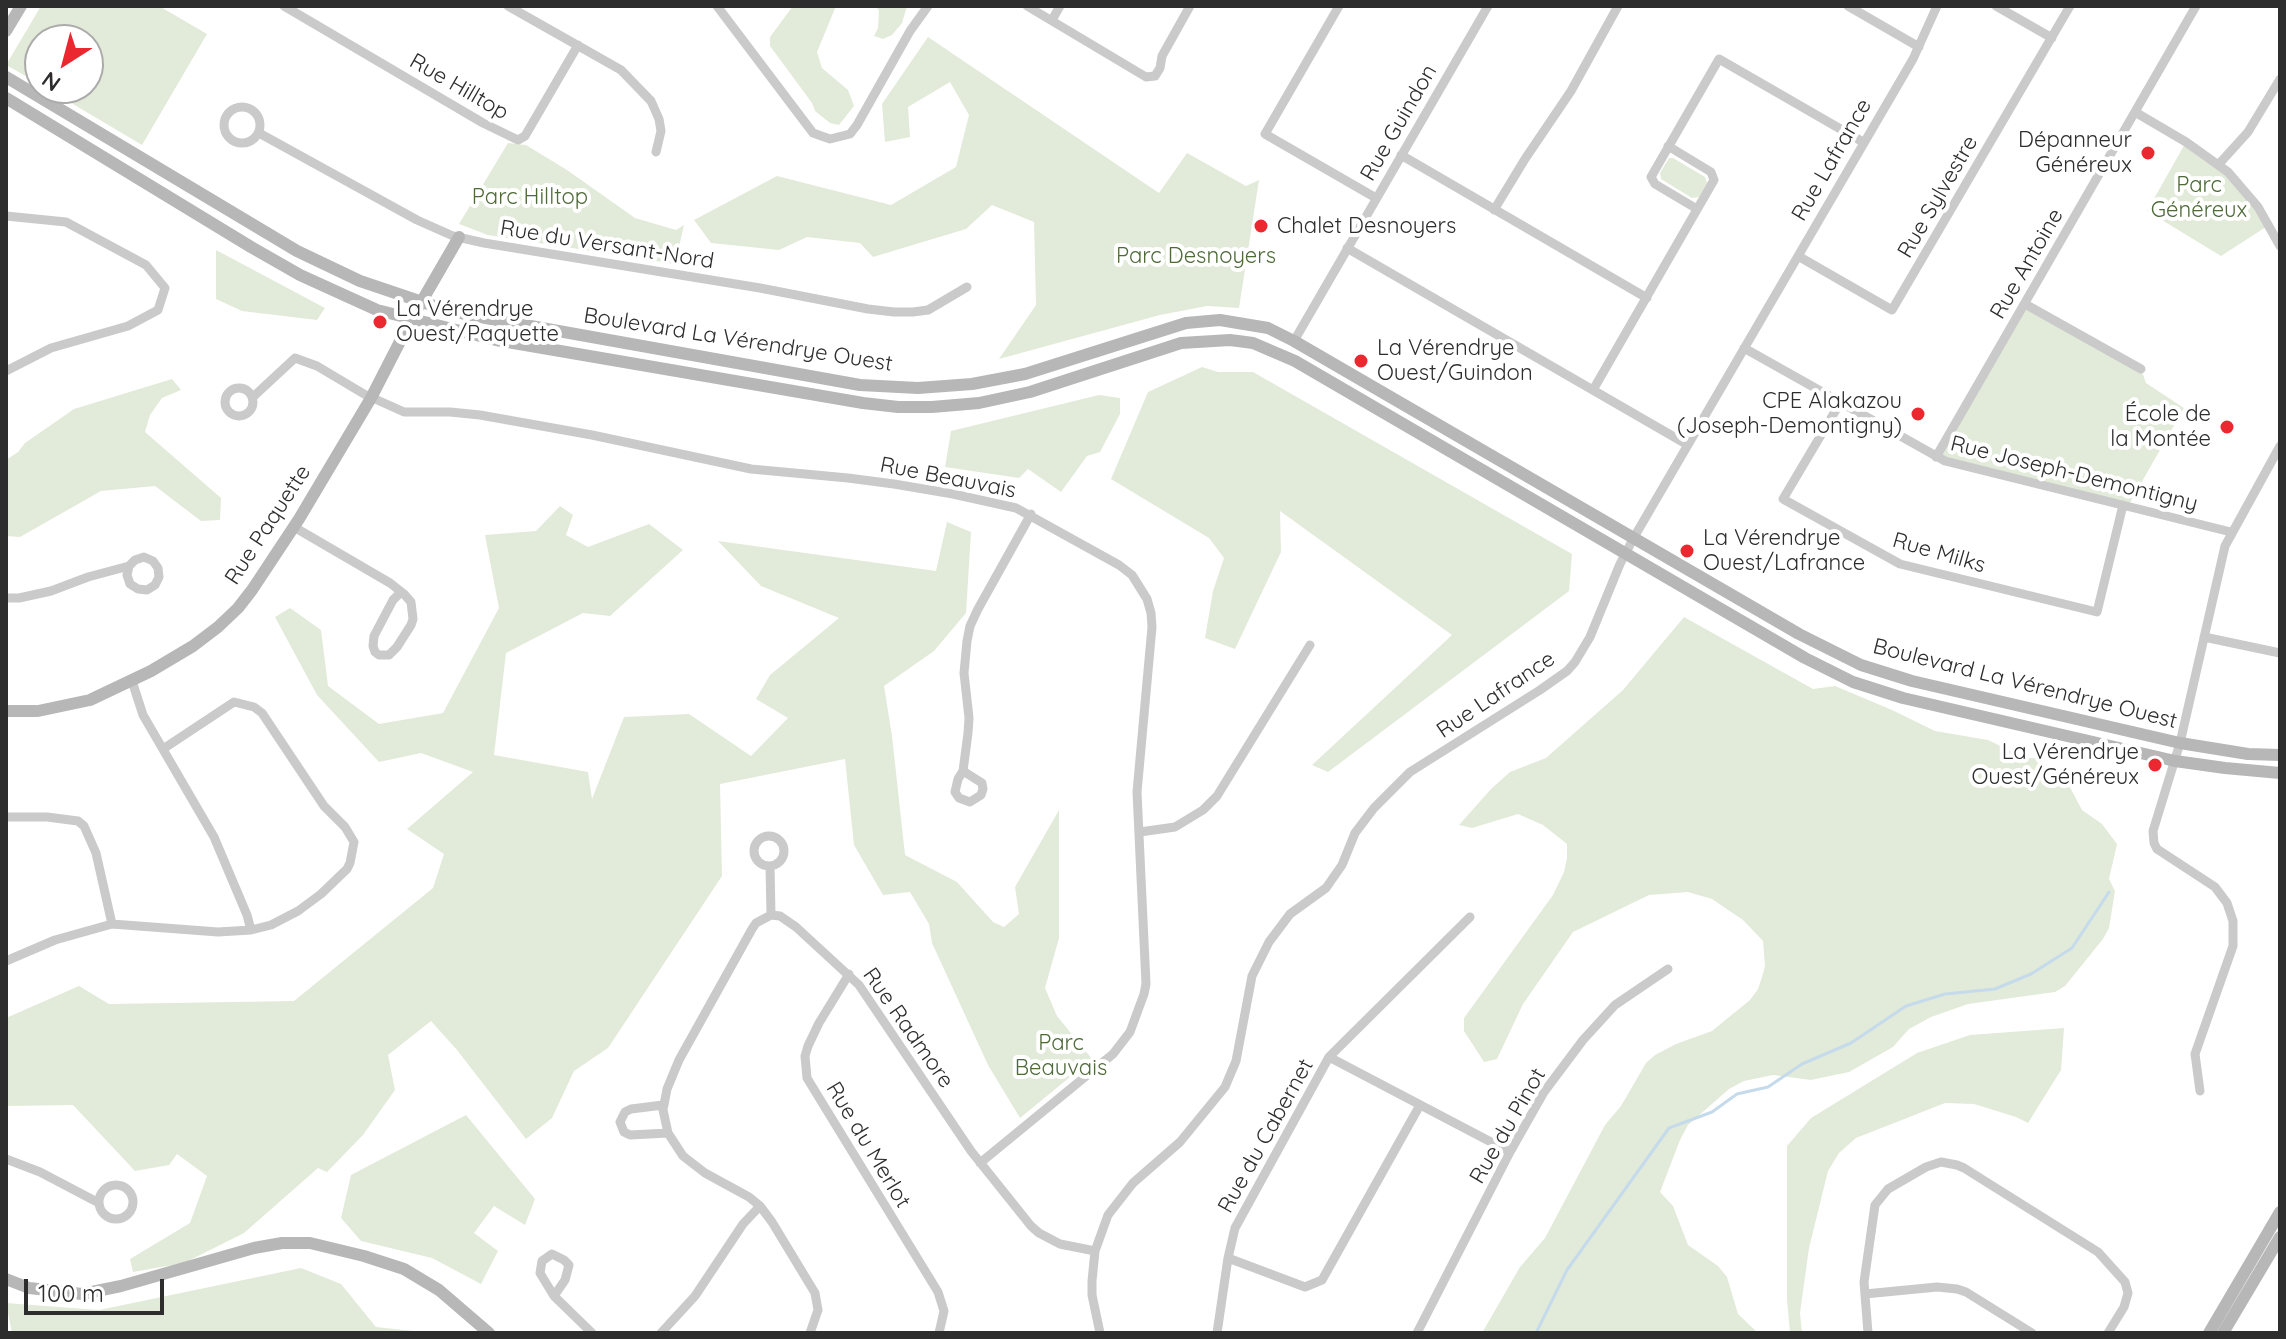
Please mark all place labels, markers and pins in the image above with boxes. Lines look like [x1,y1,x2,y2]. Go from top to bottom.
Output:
place label: Dépanneur Généreux [2018,127,2132,178]
marker: Dépanneur Généreux [2139,144,2157,162]
place label: Chalet Desnoyers [1277,213,1456,239]
marker: Chalet Desnoyers [1252,217,1270,235]
place label: La Vérendrye Ouest/Paquette [396,296,559,348]
marker: La Vérendrye Ouest/Paquette [371,313,389,331]
place label: La Vérendrye Ouest/Guindon [1377,335,1533,386]
marker: La Vérendrye Ouest/Guindon [1352,352,1370,370]
place label: CPE Alakazou (Joseph-Demontigny) [1677,388,1902,440]
place label: École de la Montée [2110,401,2211,452]
marker: CPE Alakazou (Joseph-Demontigny) [1909,405,1927,423]
marker: École de la Montée [2218,418,2236,436]
place label: La Vérendrye Ouest/Lafrance [1703,525,1865,576]
marker: La Vérendrye Ouest/Lafrance [1678,542,1696,560]
place label: La Vérendrye Ouest/Généreux [1971,739,2139,790]
marker: La Vérendrye Ouest/Généreux [2146,756,2164,774]

